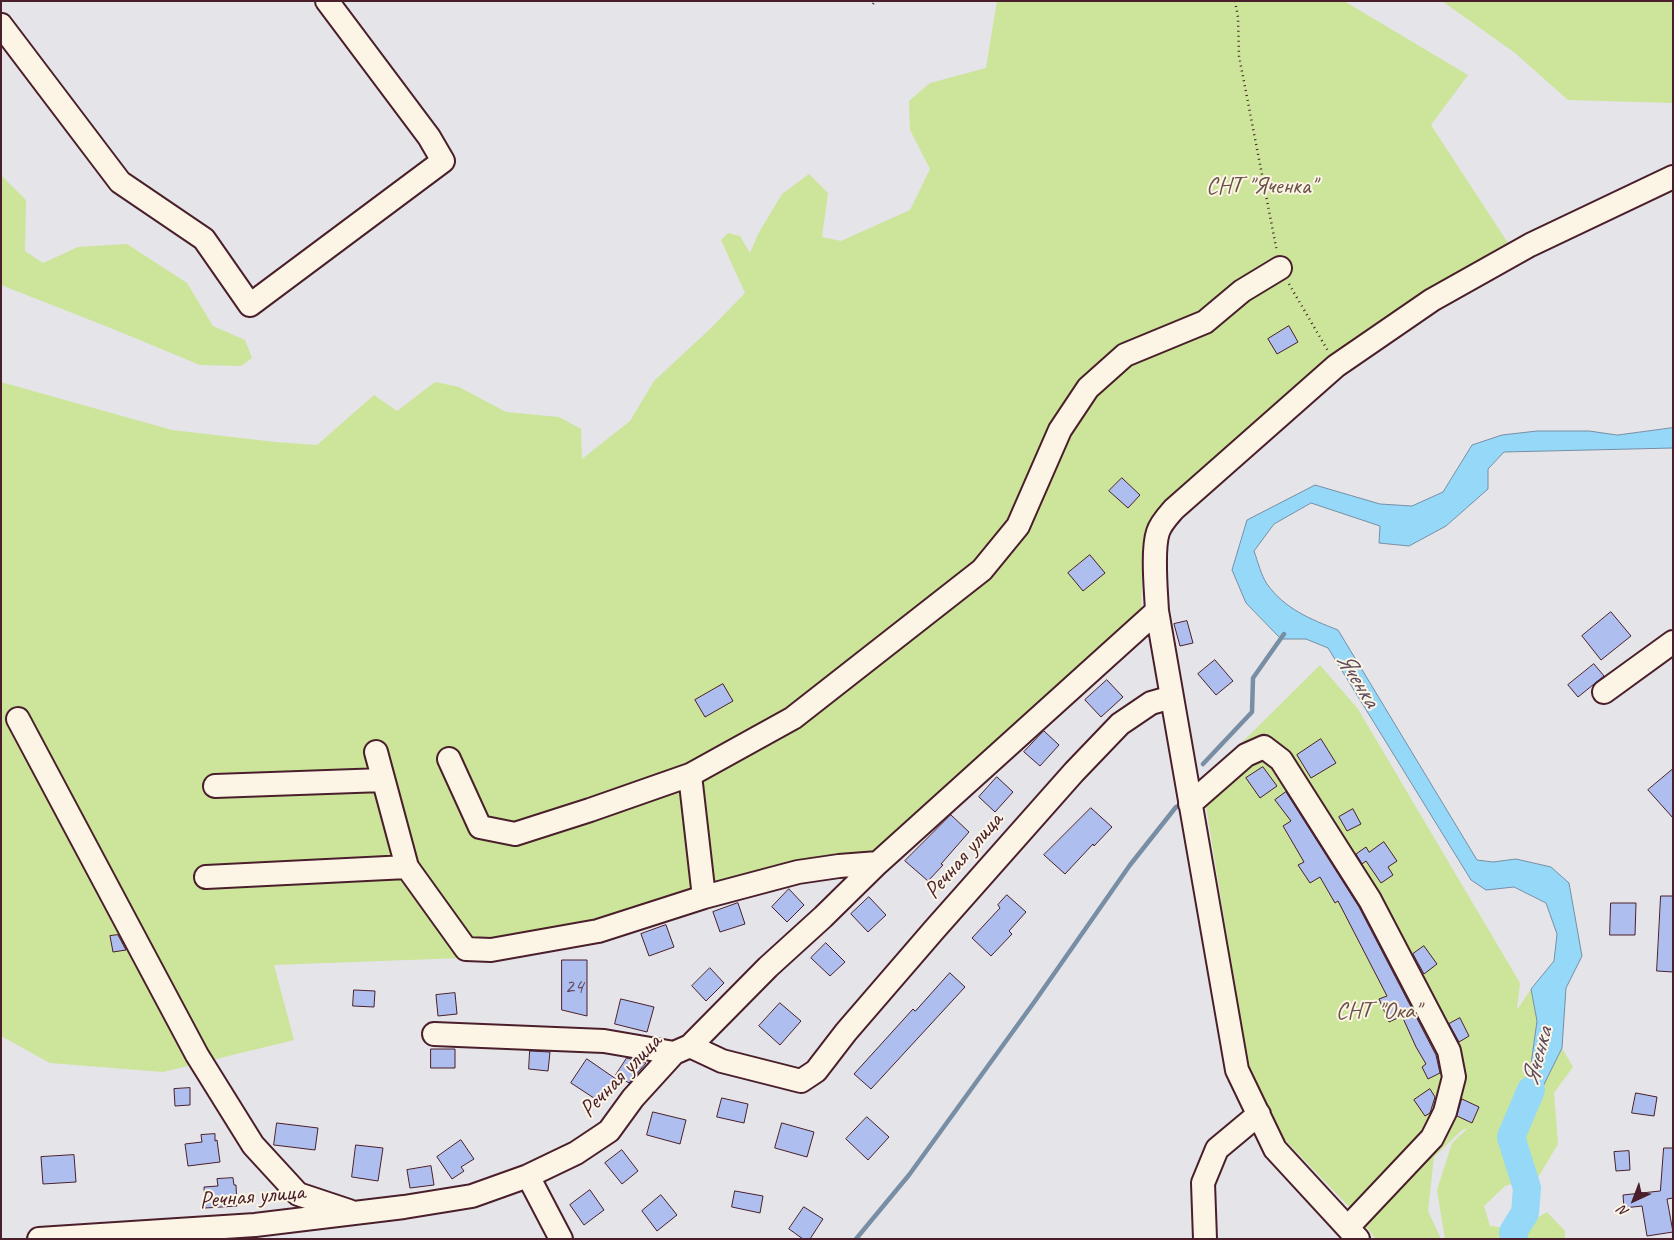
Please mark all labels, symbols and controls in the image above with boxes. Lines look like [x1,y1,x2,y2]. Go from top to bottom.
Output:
park label: СНТ "Яченка" [1206,173,1316,201]
water label: Яченка [1329,647,1385,713]
street label: Речная улица [918,807,1010,905]
house number: 24 [565,974,583,1000]
park label: СНТ "Ока" [1336,998,1420,1026]
water label: Яченка [1516,1025,1560,1089]
street label: Речная улица [574,1028,668,1124]
north arrow [1609,1175,1659,1225]
street label: Речная улица [198,1178,306,1216]
text: N [1614,1202,1632,1221]

